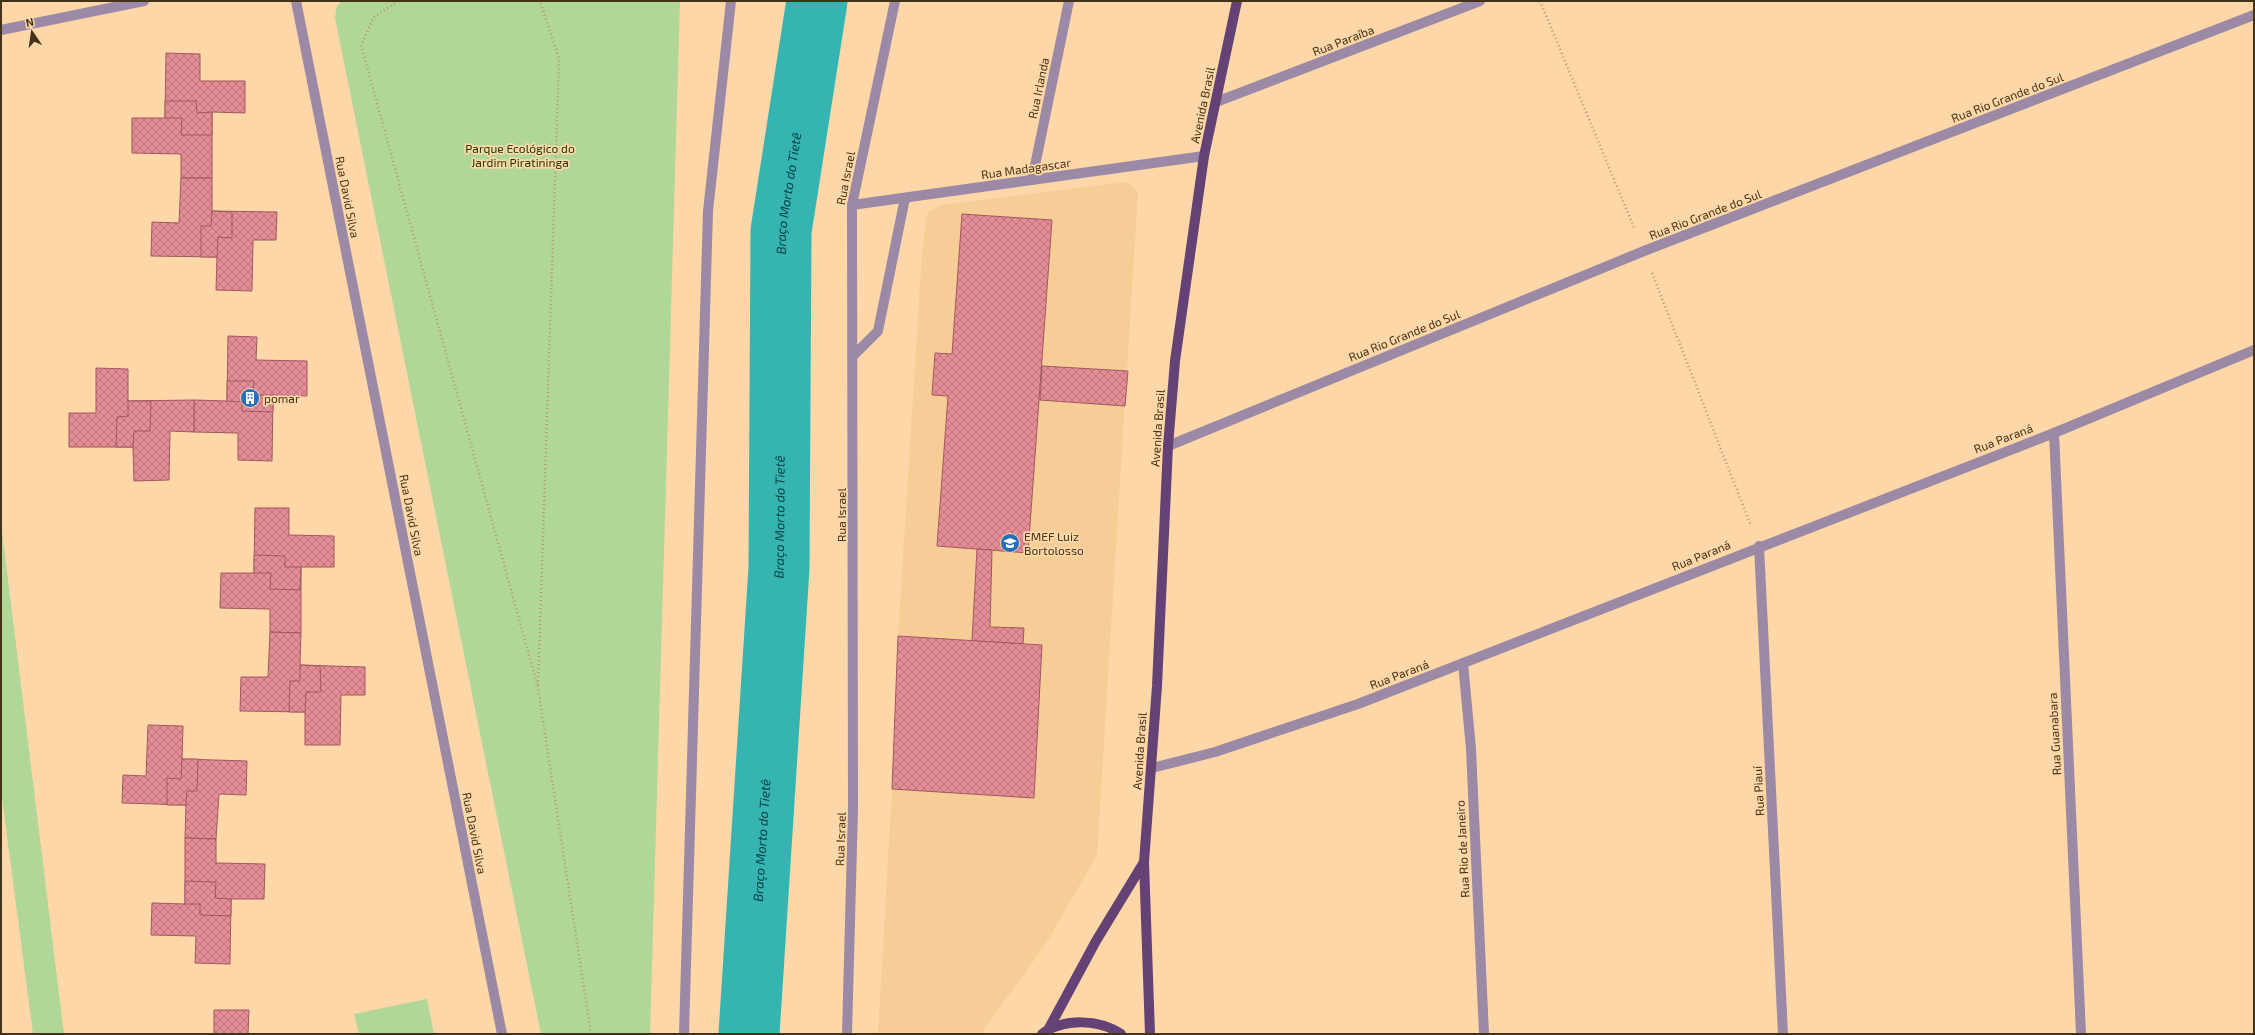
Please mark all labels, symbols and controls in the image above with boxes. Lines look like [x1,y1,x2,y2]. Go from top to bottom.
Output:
north arrow [12,12,52,52]
text: N [24,15,35,29]
street label: Rua Paraíba [1310,22,1376,58]
street label: Rua Irlanda [1025,56,1051,120]
street label: Avenida Brasil [1187,65,1217,144]
street label: Rua Rio Grande do Sul [1949,69,2065,125]
water label: Braço Morto do Tietê [773,131,804,255]
park label: Parque Ecológico do Jardim Piratininga [465,141,575,169]
street label: Rua Israel [833,150,857,206]
street label: Rua David Silva [333,155,363,239]
street label: Rua Madagascar [980,155,1072,181]
street label: Rua Rio Grande do Sul [1647,186,1763,242]
street label: Rua Rio Grande do Sul [1346,306,1462,364]
building icon: pomar [239,387,261,409]
street label: Avenida Brasil [1147,388,1167,467]
place label: pomar [264,391,300,405]
street label: Rua Paraná [1971,420,2035,456]
water label: Braço Morto do Tietê [770,455,788,579]
street label: Rua David Silva [397,473,427,557]
street label: Rua Israel [834,487,848,542]
place label: EMEF Luiz Bortolosso [1024,529,1084,557]
school or university icon: EMEF Luiz Bortolosso [999,532,1021,554]
street label: Rua Paraná [1670,537,1732,573]
street label: Rua Paraná [1367,656,1431,692]
street label: Rua Guanabara [2045,692,2063,776]
street label: Avenida Brasil [1129,711,1149,790]
street label: Rua Piauí [1750,765,1766,816]
water label: Braço Morto do Tietê [750,779,773,902]
street label: Rua David Silva [460,791,490,875]
street label: Rua Rio de Janeiro [1452,800,1472,898]
street label: Rua Israel [832,811,848,866]

